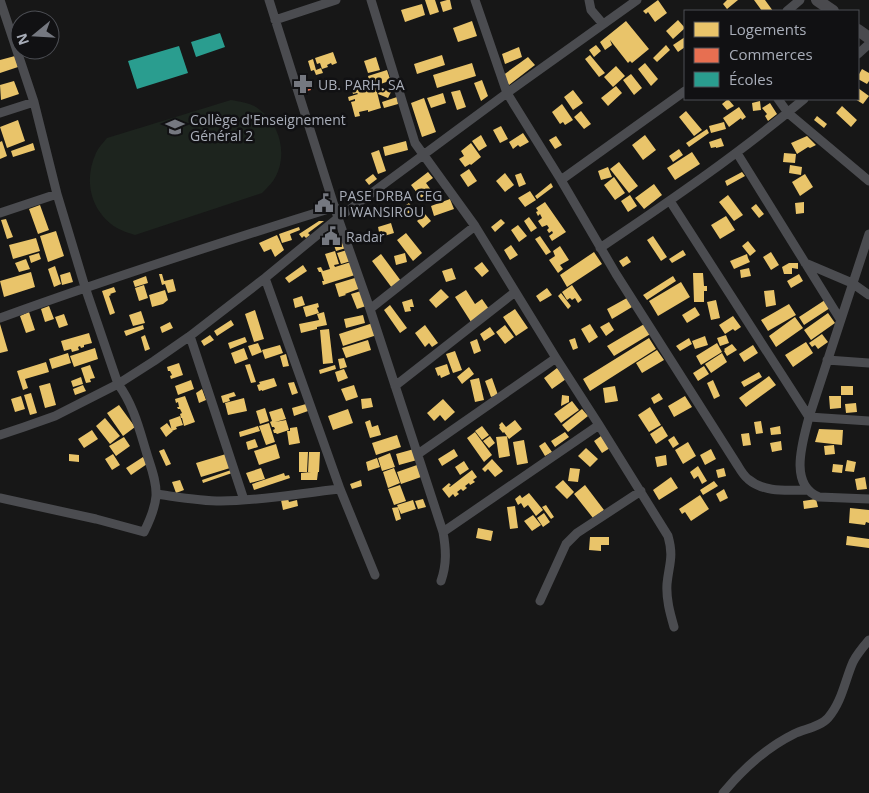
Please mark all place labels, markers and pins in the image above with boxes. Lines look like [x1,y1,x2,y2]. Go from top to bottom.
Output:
pharmacy icon: UB. PARH. SA [292,73,314,95]
place label: UB. PARH. SA [318,75,405,94]
place label: Collège d'Enseignement Général 2 [190,110,346,145]
school or university icon: Collège d'Enseignement Général 2 [164,116,186,138]
place label: PASE DRBA CEG II WANSIROU [339,186,442,221]
public building icon: PASE DRBA CEG II WANSIROU [313,192,335,214]
public building icon: Radar [320,225,342,247]
place label: Radar [346,227,385,246]

